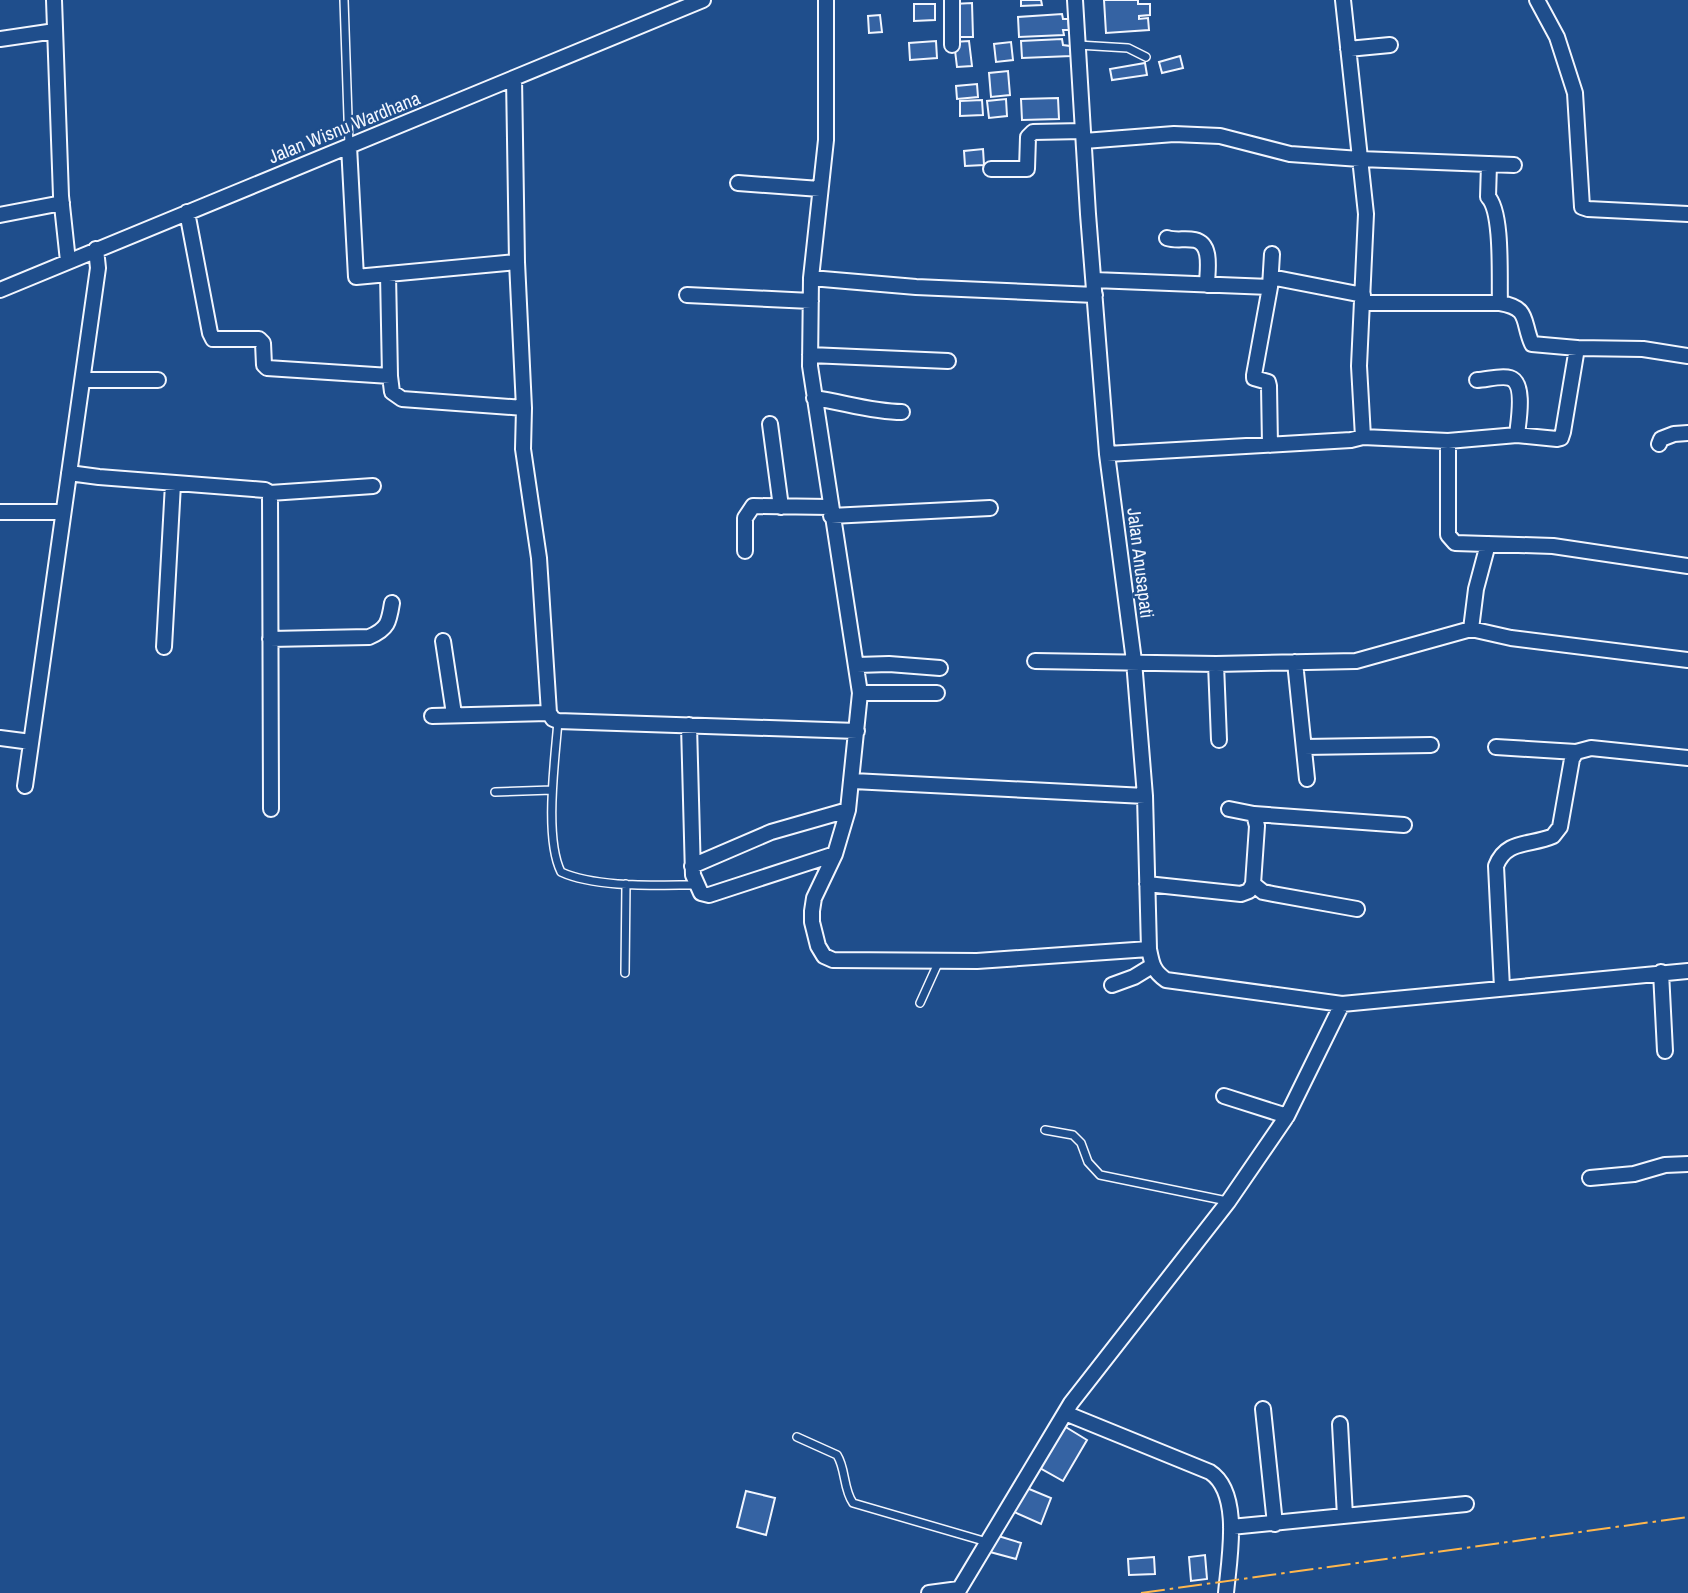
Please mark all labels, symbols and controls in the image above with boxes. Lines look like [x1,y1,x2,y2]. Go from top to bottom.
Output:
street label: Jalan Wisnu Wardhana [264,85,424,169]
street label: Jalan Anusapati [1121,506,1161,620]

